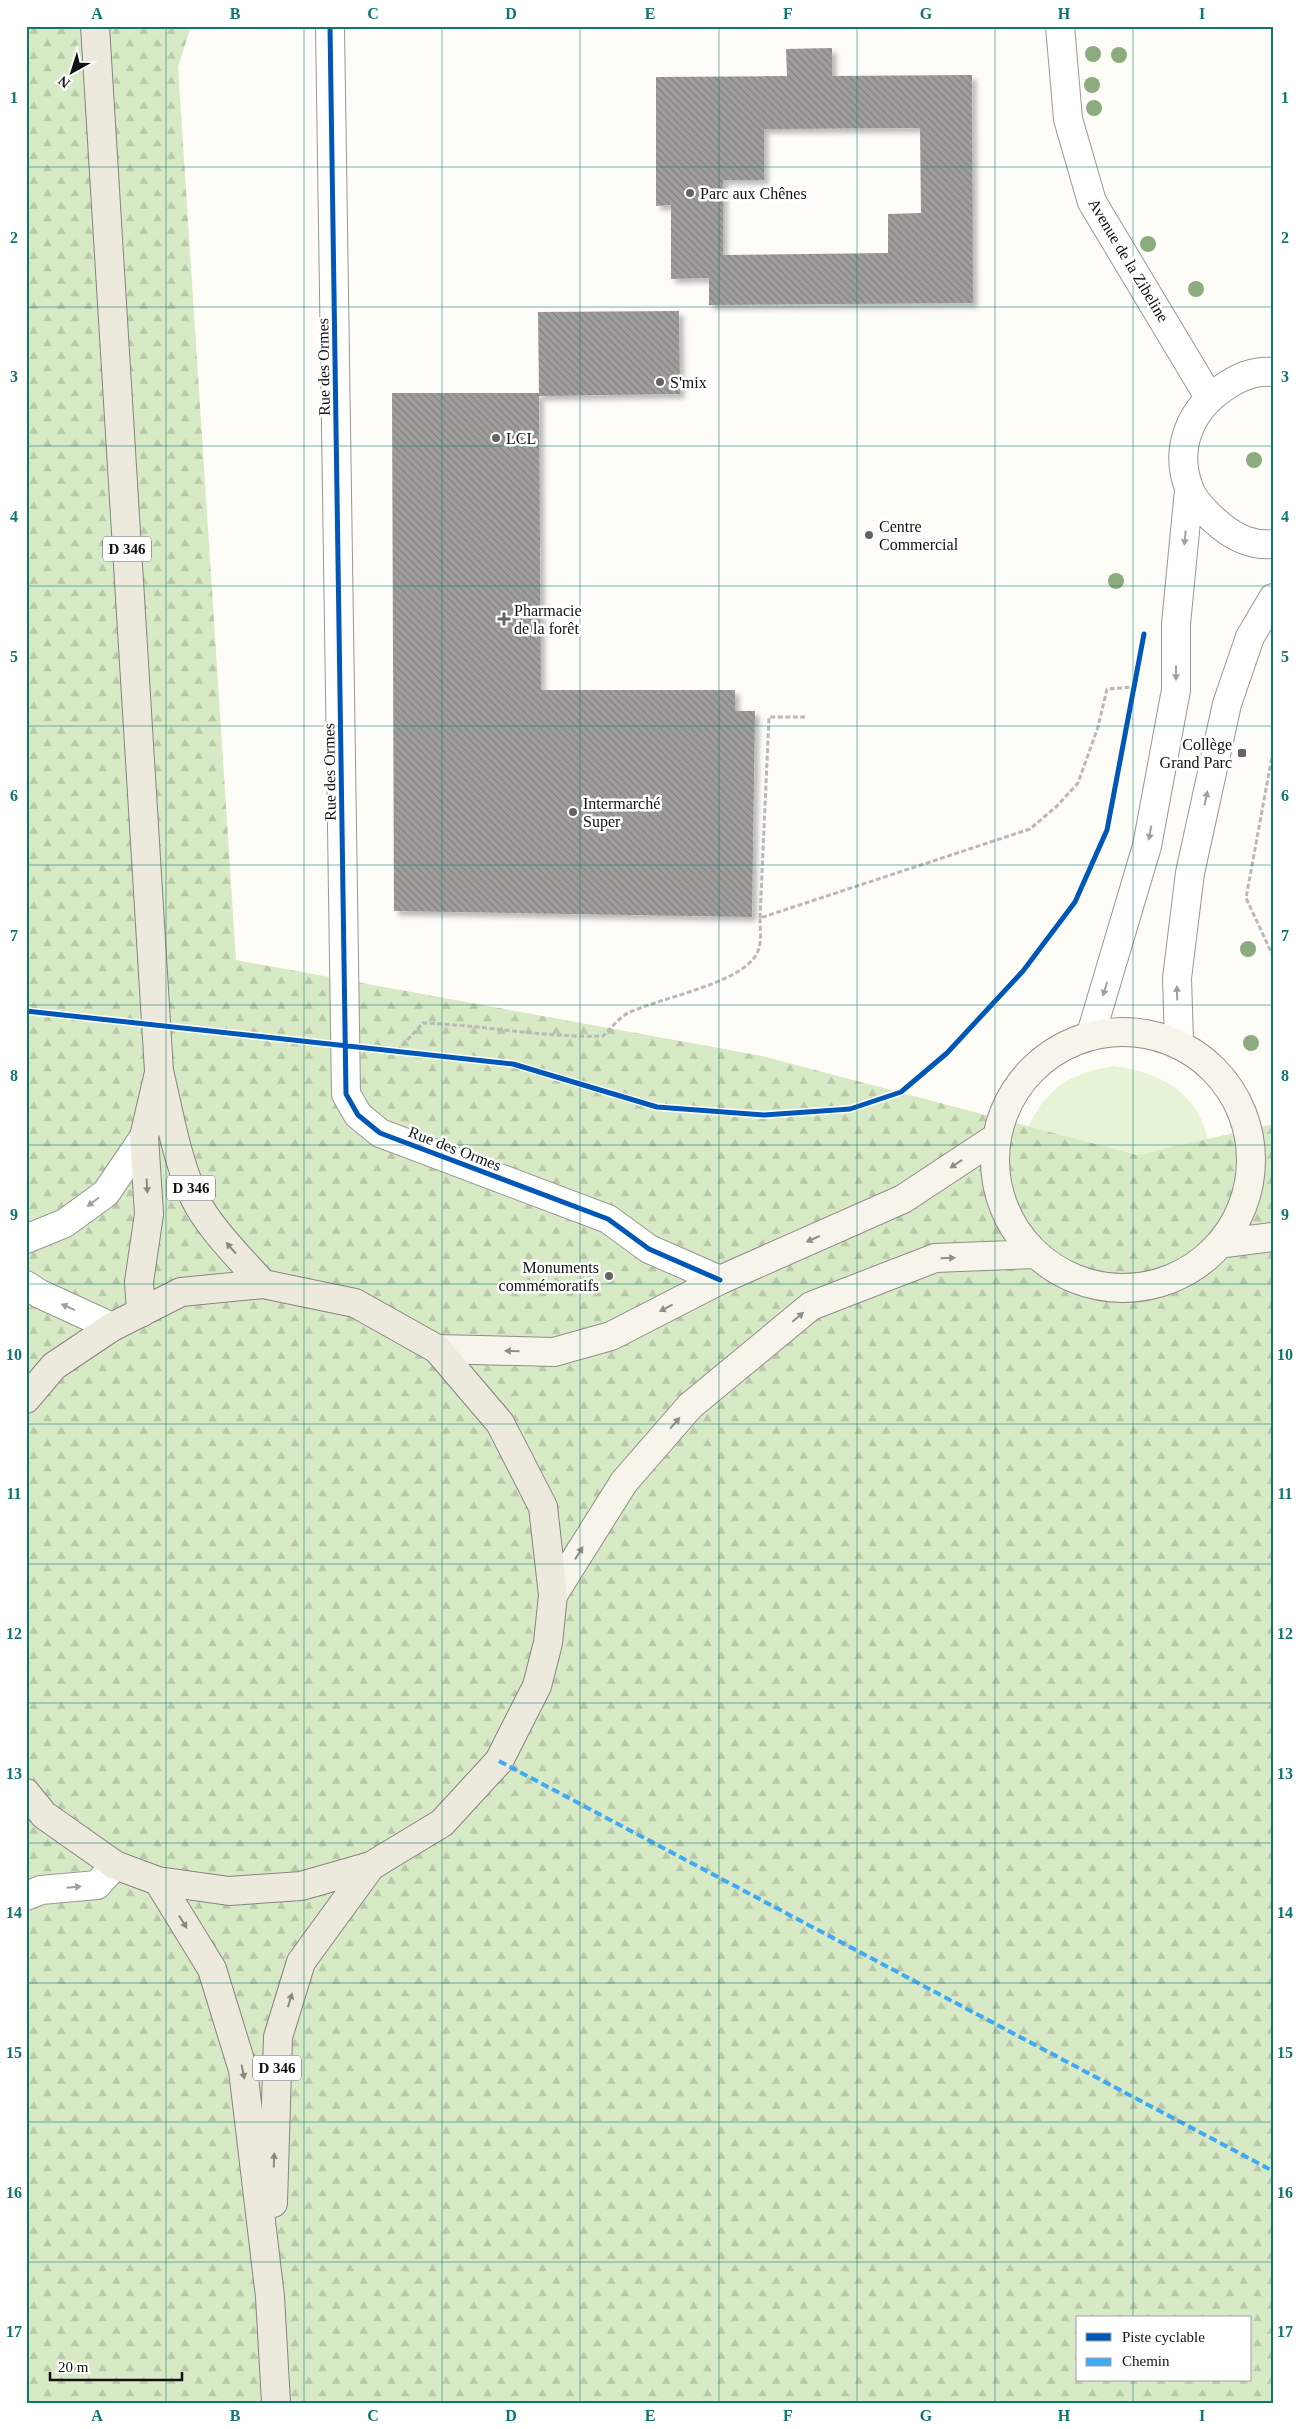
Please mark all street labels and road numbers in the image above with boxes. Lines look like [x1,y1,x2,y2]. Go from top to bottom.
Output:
street label: Avenue de la Zibeline [1085,196,1172,325]
street label: Rue des Ormes [314,318,333,416]
road number: D 346 [103,536,151,562]
street label: Rue des Ormes [320,723,339,821]
street label: Rue des Ormes [406,1123,504,1174]
road number: D 346 [167,1176,215,1200]
road number: D 346 [253,2056,301,2080]

